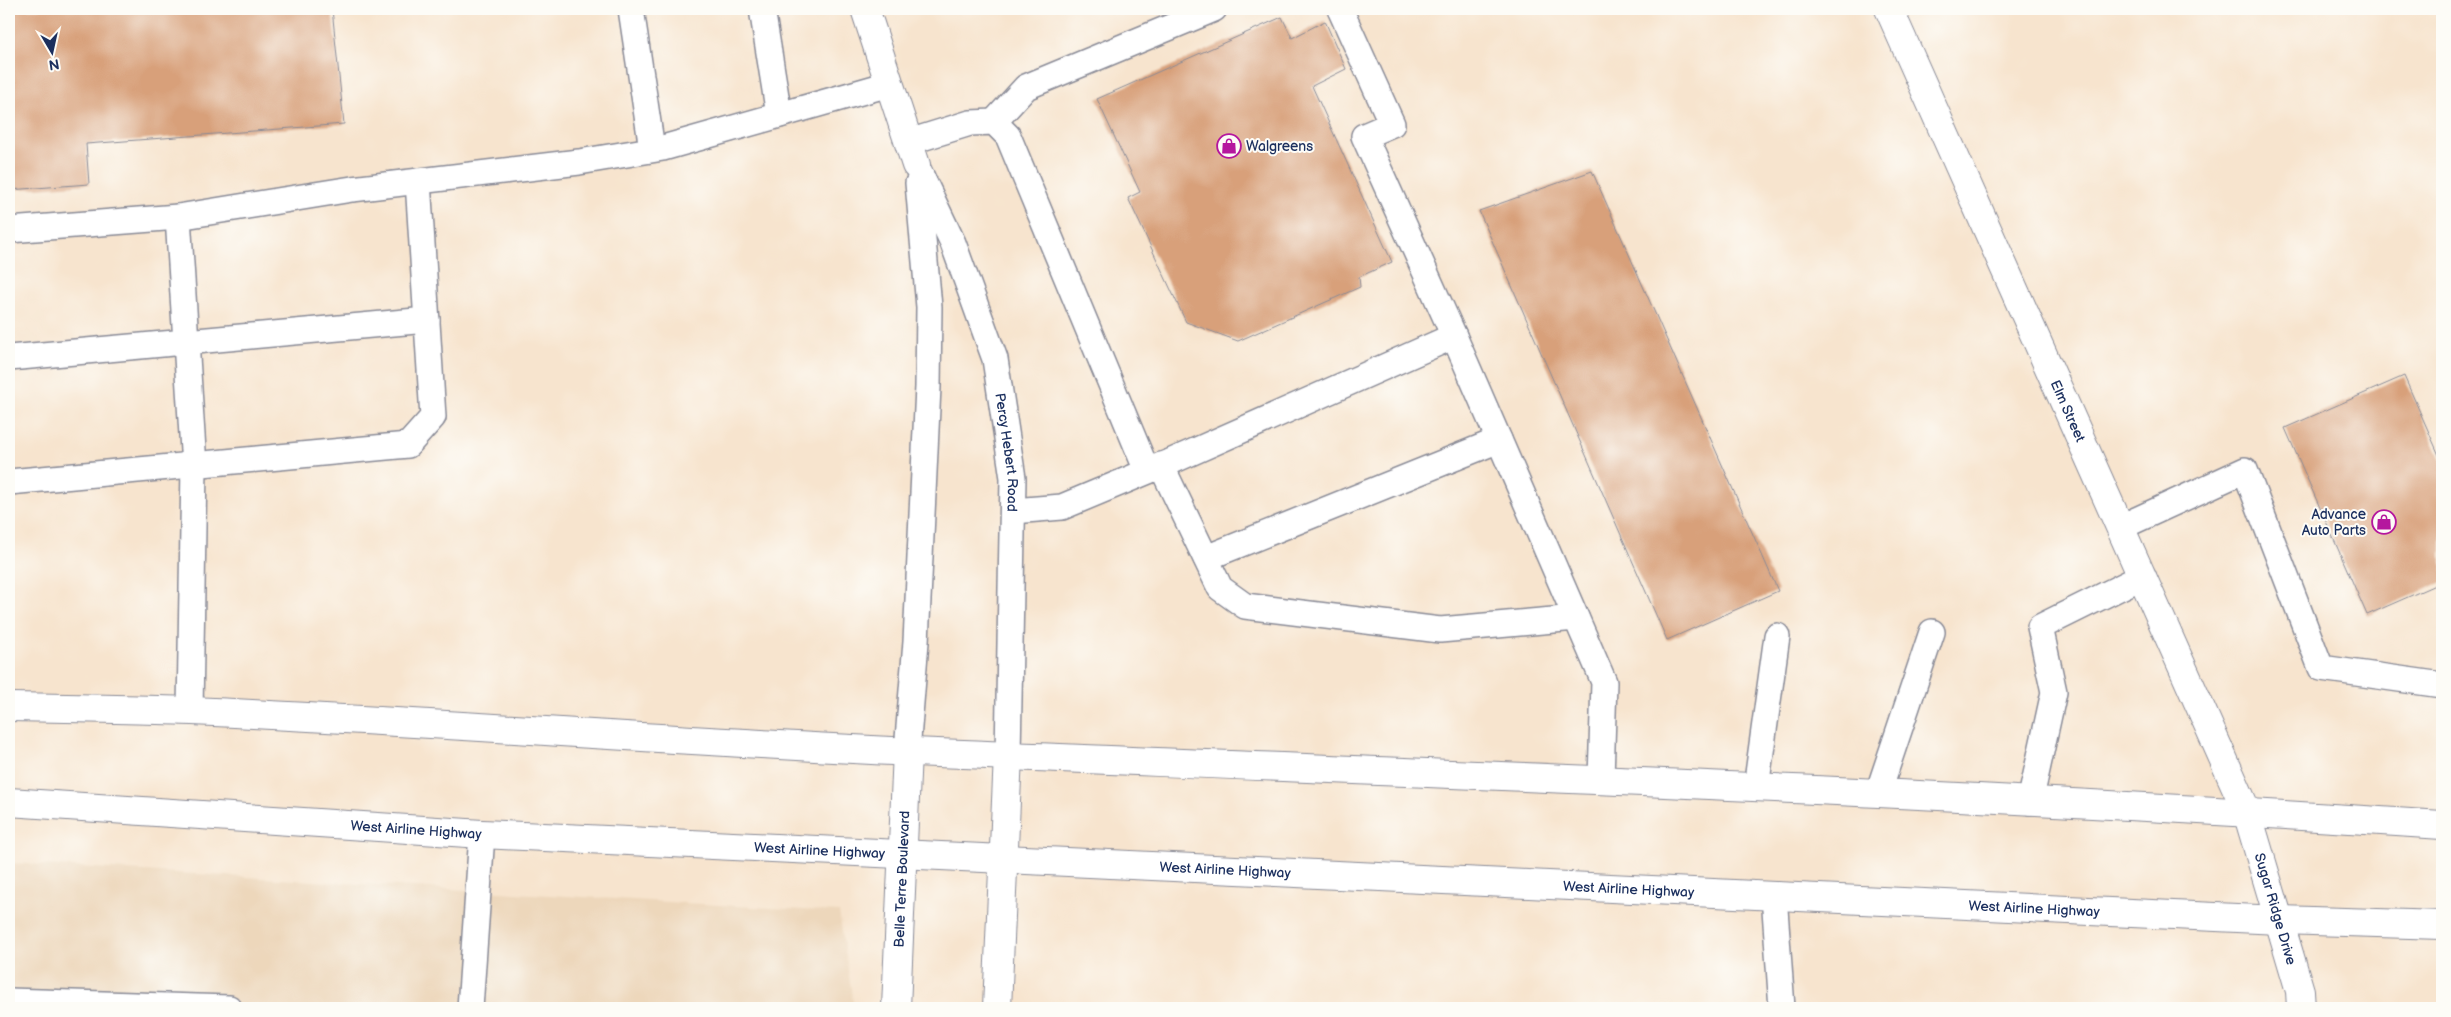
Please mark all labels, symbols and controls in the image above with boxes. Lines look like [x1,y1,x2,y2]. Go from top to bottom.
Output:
north arrow [28,28,78,78]
text: N [47,55,60,74]
shop icon: Walgreens [1216,133,1242,159]
place label: Walgreens [1246,138,1313,155]
street label: Elm Street [2047,377,2089,445]
street label: Percy Hebert Road [991,392,1021,512]
place label: Advance Auto Parts [2302,506,2366,539]
shop icon: Advance Auto Parts [2371,509,2397,535]
street label: Belle Terre Boulevard [891,810,913,948]
street label: West Airline Highway [350,817,483,843]
street label: West Airline Highway [753,839,886,862]
street label: Sugar Ridge Drive [2251,851,2300,967]
street label: West Airline Highway [1159,858,1292,882]
street label: West Airline Highway [1563,878,1695,901]
street label: West Airline Highway [1968,897,2101,920]

